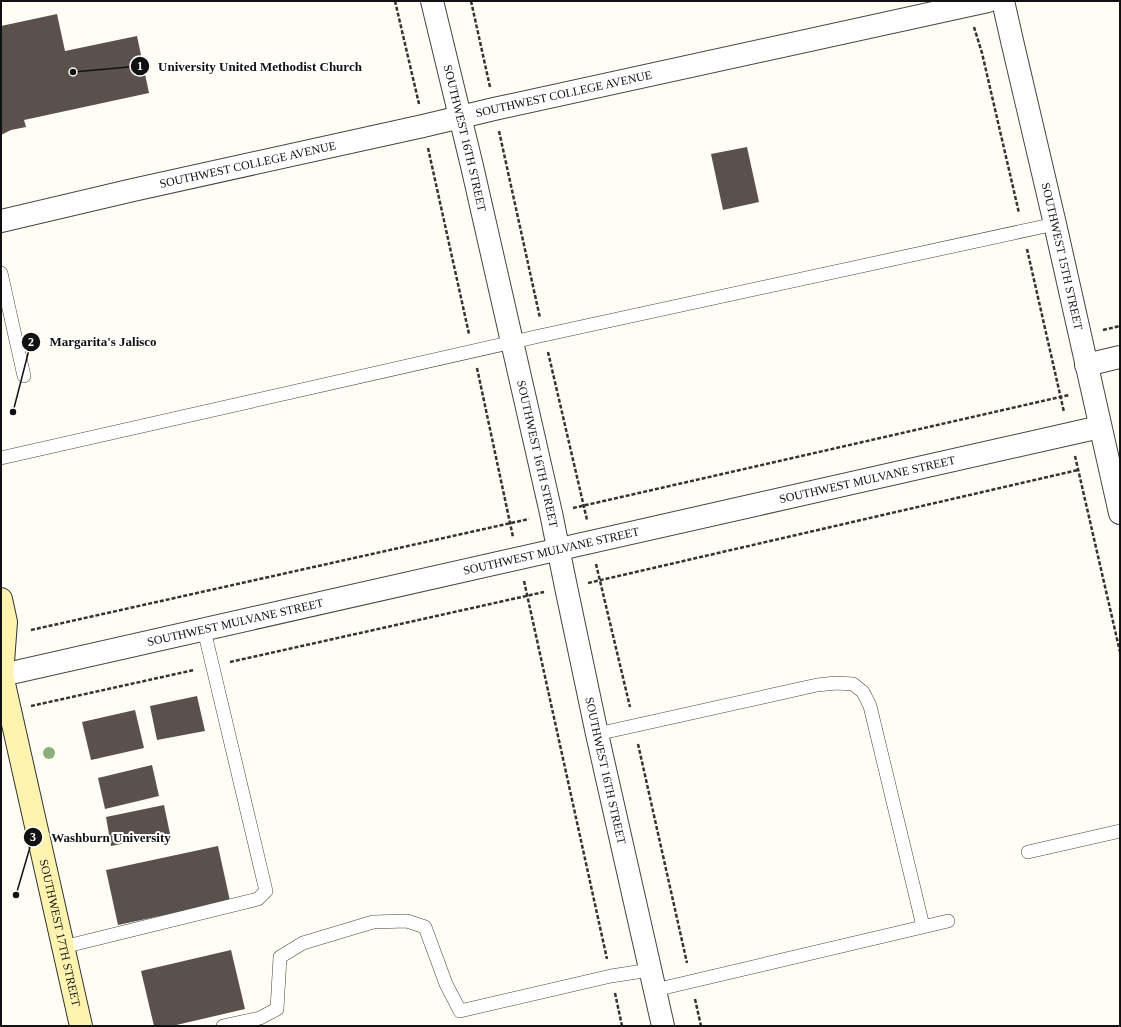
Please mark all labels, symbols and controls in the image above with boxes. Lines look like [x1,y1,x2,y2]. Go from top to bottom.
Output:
callout: University United Methodist Church [130,53,370,78]
text: 1 [137,59,143,73]
text: University United Methodist Church [158,59,363,74]
street label: SOUTHWEST 16TH STREET [441,63,489,214]
street label: SOUTHWEST COLLEGE AVENUE [474,68,653,120]
street label: SOUTHWEST COLLEGE AVENUE [158,138,337,191]
street label: SOUTHWEST 15TH STREET [1039,181,1086,332]
callout: Margarita's Jalisco [21,329,164,354]
text: Margarita's Jalisco [49,334,157,349]
text: 2 [28,335,34,349]
street label: SOUTHWEST 16TH STREET [514,379,561,529]
street label: SOUTHWEST MULVANE STREET [778,453,957,506]
street label: SOUTHWEST MULVANE STREET [462,524,641,578]
street label: SOUTHWEST MULVANE STREET [146,596,325,649]
street label: SOUTHWEST 16TH STREET [582,696,629,846]
callout: Washburn University [23,825,178,850]
text: 3 [30,830,36,844]
text: Washburn University [51,830,171,845]
street label: SOUTHWEST 17TH STREET [37,858,84,1009]

